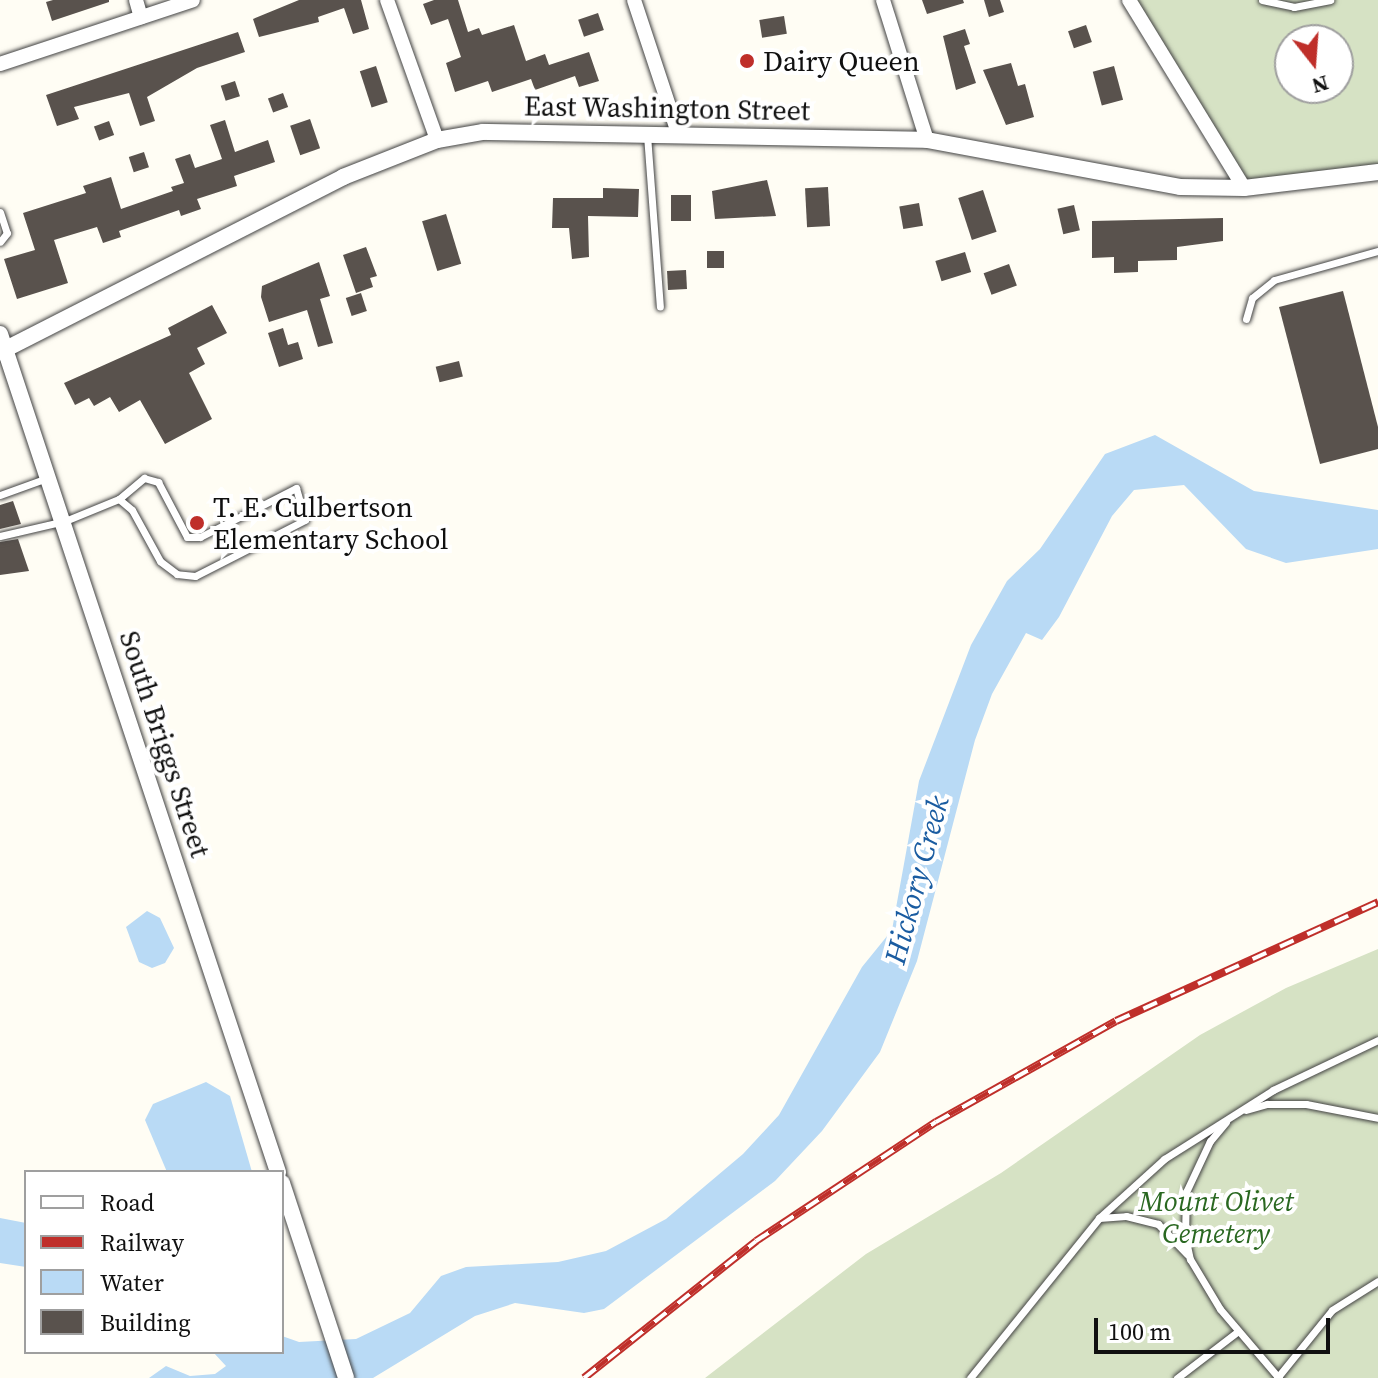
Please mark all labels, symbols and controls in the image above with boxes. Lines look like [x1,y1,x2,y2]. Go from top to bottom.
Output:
north arrow [1274,24,1354,104]
place label: Dairy Queen [763,44,920,78]
marker: Dairy Queen [738,52,756,70]
text: N [1308,68,1332,102]
street label: East Washington Street [523,89,811,127]
place label: T. E. Culbertson Elementary School [213,490,448,556]
marker: T. E. Culbertson Elementary School [188,514,206,532]
street label: South Briggs Street [113,627,217,861]
water label: Hickory Creek [877,792,957,968]
legend [24,1170,284,1354]
park label: Mount Olivet Cemetery [1139,1184,1293,1250]
text: Road [100,1186,154,1219]
text: Railway [100,1226,184,1259]
text: Water [100,1266,164,1299]
scale bar [1098,1302,1334,1352]
text: Building [100,1306,191,1339]
text: 100 m [1108,1315,1171,1348]

